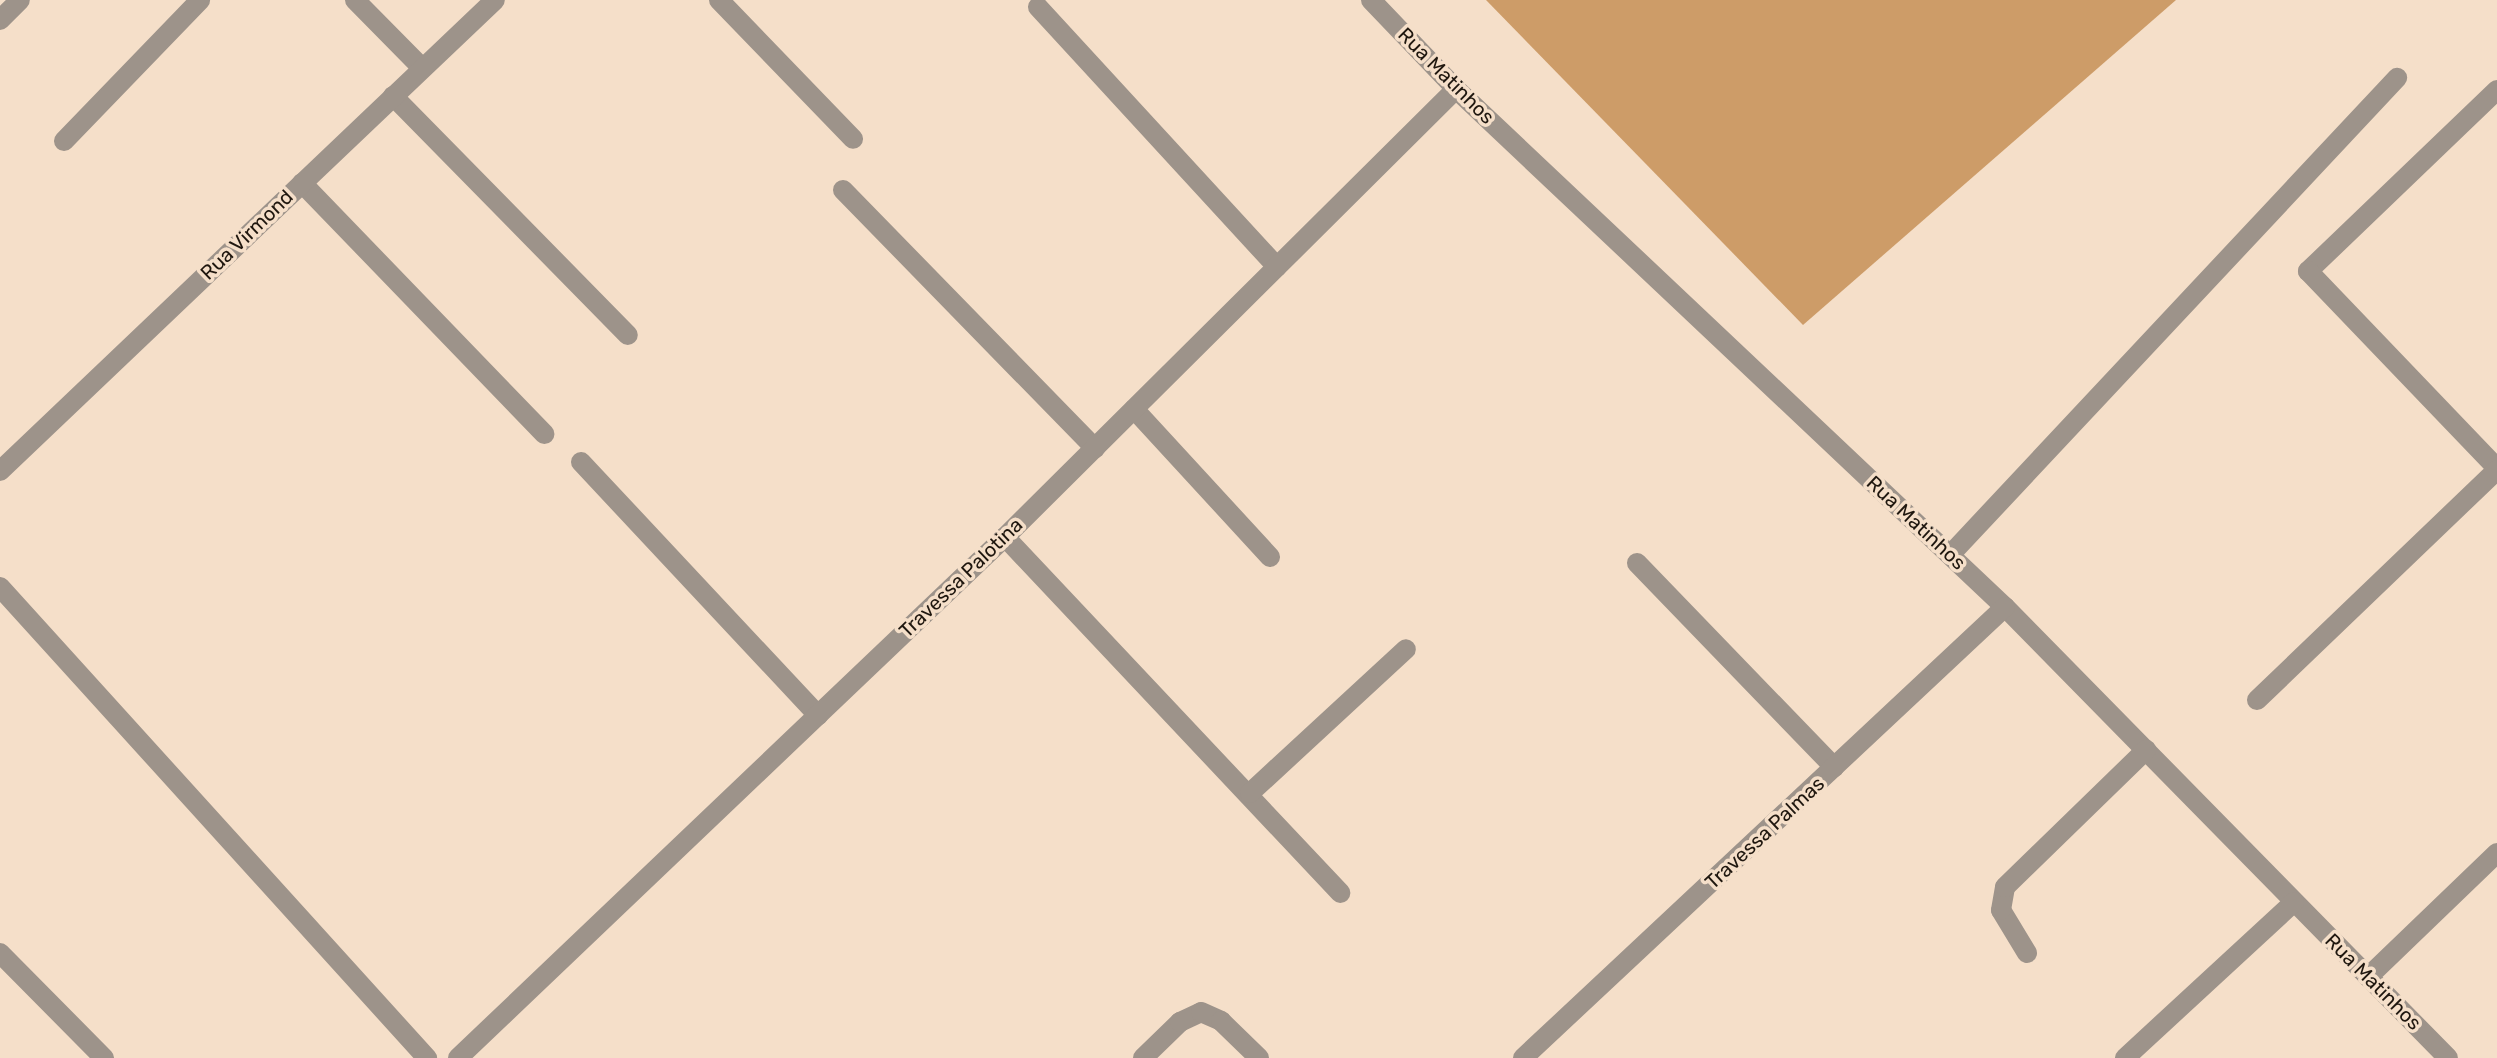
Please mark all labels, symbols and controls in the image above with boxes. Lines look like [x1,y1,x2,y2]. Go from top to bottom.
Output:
street label: Rua Matinhos [1393,23,1499,129]
street label: Rua Virmond [196,185,298,285]
street label: Rua Matinhos [1862,471,1970,575]
street label: Travessa Palotina [894,513,1028,643]
street label: Travessa Palmas [1700,772,1830,894]
street label: Rua Matinhos [2320,929,2426,1035]

